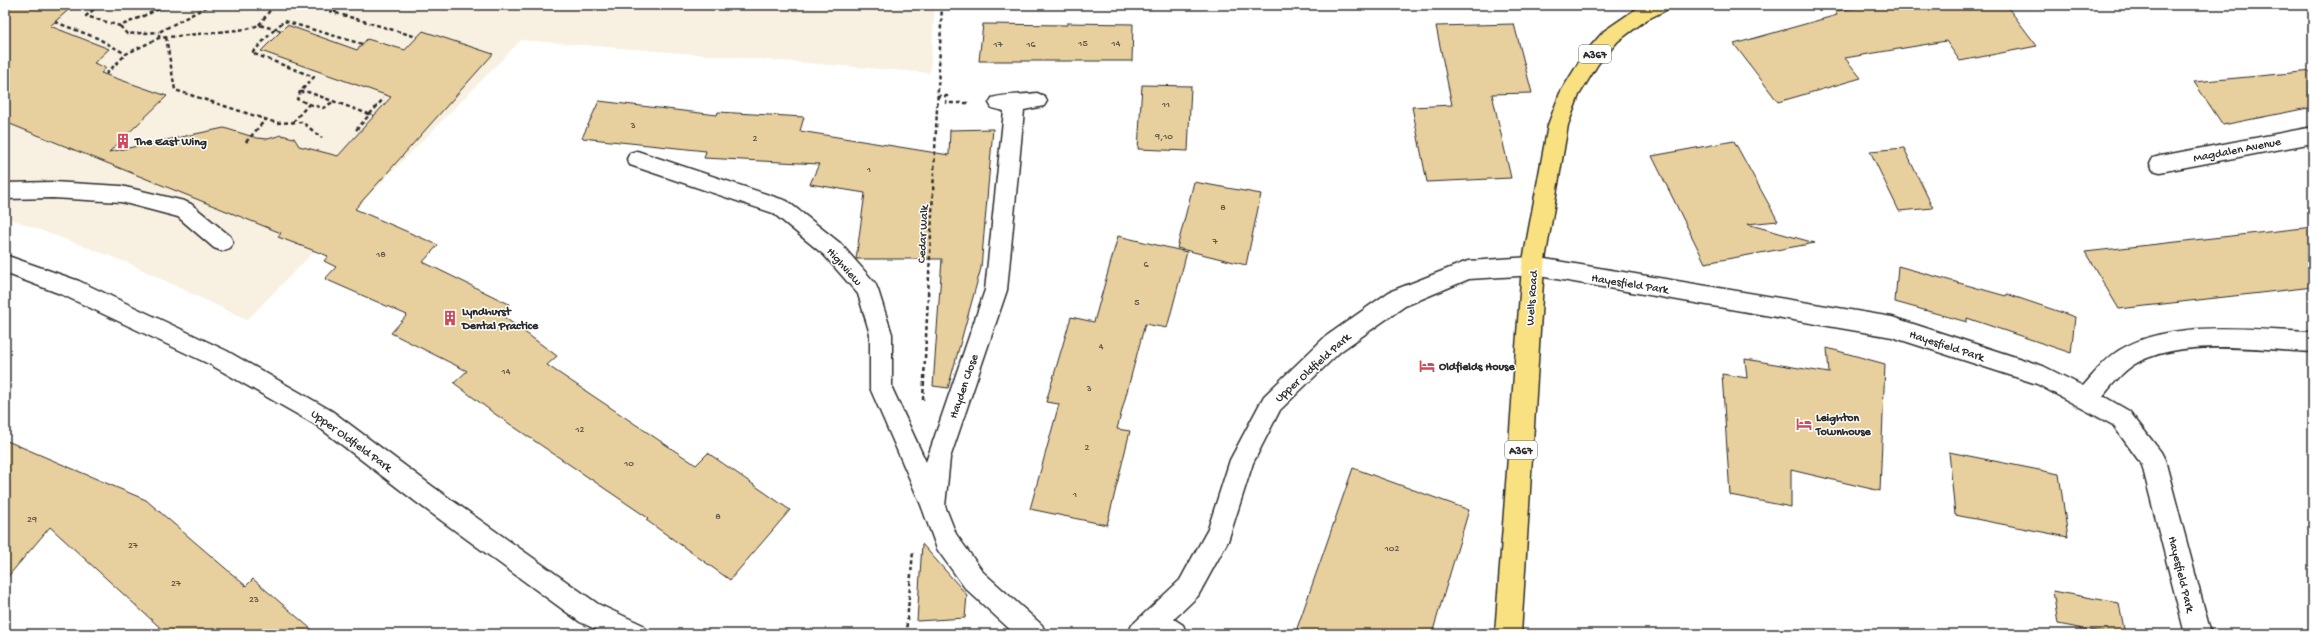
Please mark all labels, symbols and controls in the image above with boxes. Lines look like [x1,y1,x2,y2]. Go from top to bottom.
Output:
house number: 15 [1077,38,1088,50]
house number: 14 [1111,38,1121,50]
house number: 17 [992,39,1003,51]
house number: 16 [1025,39,1036,51]
road number: A367 [1579,45,1611,63]
house number: 11 [1161,99,1170,111]
house number: 3 [629,120,636,132]
house number: 9,10 [1154,131,1173,143]
building icon: The East Wing [114,132,132,150]
house number: 2 [753,133,758,145]
street label: Magdalen Avenue [2192,135,2283,166]
place label: The East Wing [134,136,207,150]
house number: 1 [866,164,871,176]
house number: 8 [1220,202,1226,214]
street label: Cedar Walk [915,203,933,264]
house number: 7 [1211,236,1218,248]
street label: Highview [823,246,865,290]
house number: 18 [375,249,386,261]
house number: 6 [1143,259,1149,271]
street label: Wells Road [1524,269,1542,326]
street label: Hayesfield Park [1590,272,1671,298]
house number: 5 [1134,297,1140,309]
place label: Lyndhurst Dental Practice [461,306,539,334]
building icon: Lyndhurst Dental Practice [441,309,459,327]
street label: Hayesfield Park [1907,328,1987,366]
street label: Upper Oldfield Park [1273,330,1355,406]
house number: 4 [1099,341,1104,353]
street label: Hayden Close [947,352,983,421]
hotel icon: Oldfields House [1418,357,1436,375]
place label: Oldfields House [1439,361,1515,375]
house number: 14 [501,366,511,378]
house number: 3 [1085,383,1092,395]
street label: Upper Oldfield Park [308,408,395,477]
place label: Leighton Townhouse [1815,412,1872,440]
hotel icon: Leighton Townhouse [1795,415,1813,433]
house number: 12 [575,424,585,436]
road number: A367 [1505,441,1537,459]
house number: 2 [1085,442,1090,454]
house number: 10 [623,458,634,470]
house number: 1 [1072,489,1077,501]
house number: 8 [715,511,721,523]
house number: 29 [27,514,37,526]
street label: Hayesfield Park [2164,535,2197,616]
house number: 27 [128,540,139,552]
house number: 102 [1384,543,1399,555]
house number: 27 [171,578,182,590]
house number: 23 [249,594,259,606]

